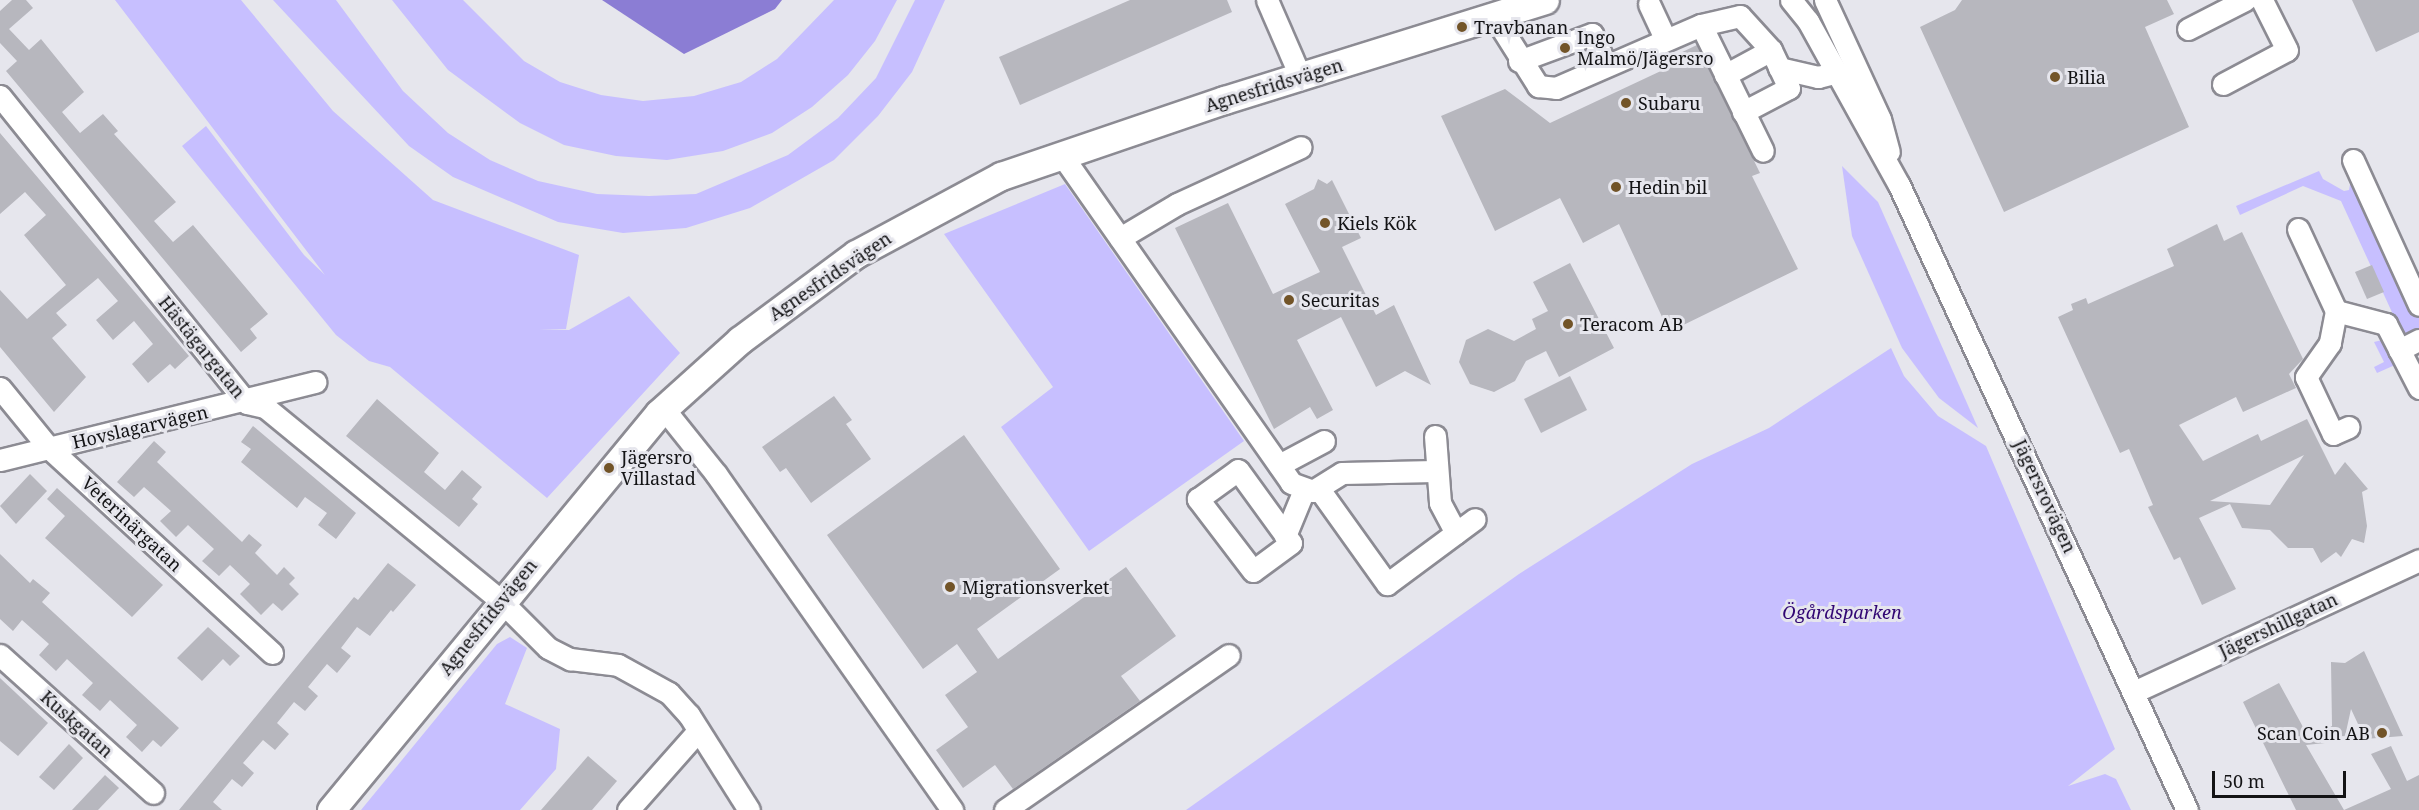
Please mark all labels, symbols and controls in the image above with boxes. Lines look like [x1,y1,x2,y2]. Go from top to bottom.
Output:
place label: Travbanan [1474,16,1568,38]
marker: Travbanan [1455,20,1469,34]
place label: Ingo Malmö/Jägersro [1577,27,1714,70]
marker: Ingo Malmö/Jägersro [1558,41,1572,55]
street label: Agnesfridsvägen [1203,54,1345,116]
place label: Bilia [2067,66,2106,88]
marker: Bilia [2048,70,2062,84]
place label: Subaru [1638,92,1700,114]
marker: Subaru [1619,96,1633,110]
place label: Hedin bil [1628,176,1707,198]
marker: Hedin bil [1609,180,1623,194]
place label: Kiels Kök [1337,212,1417,234]
marker: Kiels Kök [1318,216,1332,230]
street label: Agnesfridsvägen [765,227,895,325]
place label: Securitas [1301,289,1380,311]
street label: Hästägargatan [154,292,250,402]
marker: Securitas [1282,293,1296,307]
place label: Teracom AB [1580,313,1683,335]
marker: Teracom AB [1561,317,1575,331]
street label: Hovslagarvägen [70,401,210,453]
street label: Jägersrovägen [2009,436,2081,556]
place label: Jägersro Villastad [621,447,696,490]
marker: Jägersro Villastad [602,461,616,475]
street label: Veterinärgatan [77,472,187,576]
street label: Agnesfridsvägen [435,555,541,679]
place label: Migrationsverket [962,576,1109,598]
marker: Migrationsverket [943,580,957,594]
street label: Jägershillgatan [2215,588,2341,662]
park label: Ögårdsparken [1782,601,1902,623]
street label: Kuskgatan [36,686,118,762]
place label: Scan Coin AB [2257,722,2370,744]
marker: Scan Coin AB [2375,726,2389,740]
scale bar [2215,759,2348,797]
text: 50 m [2223,769,2265,793]

